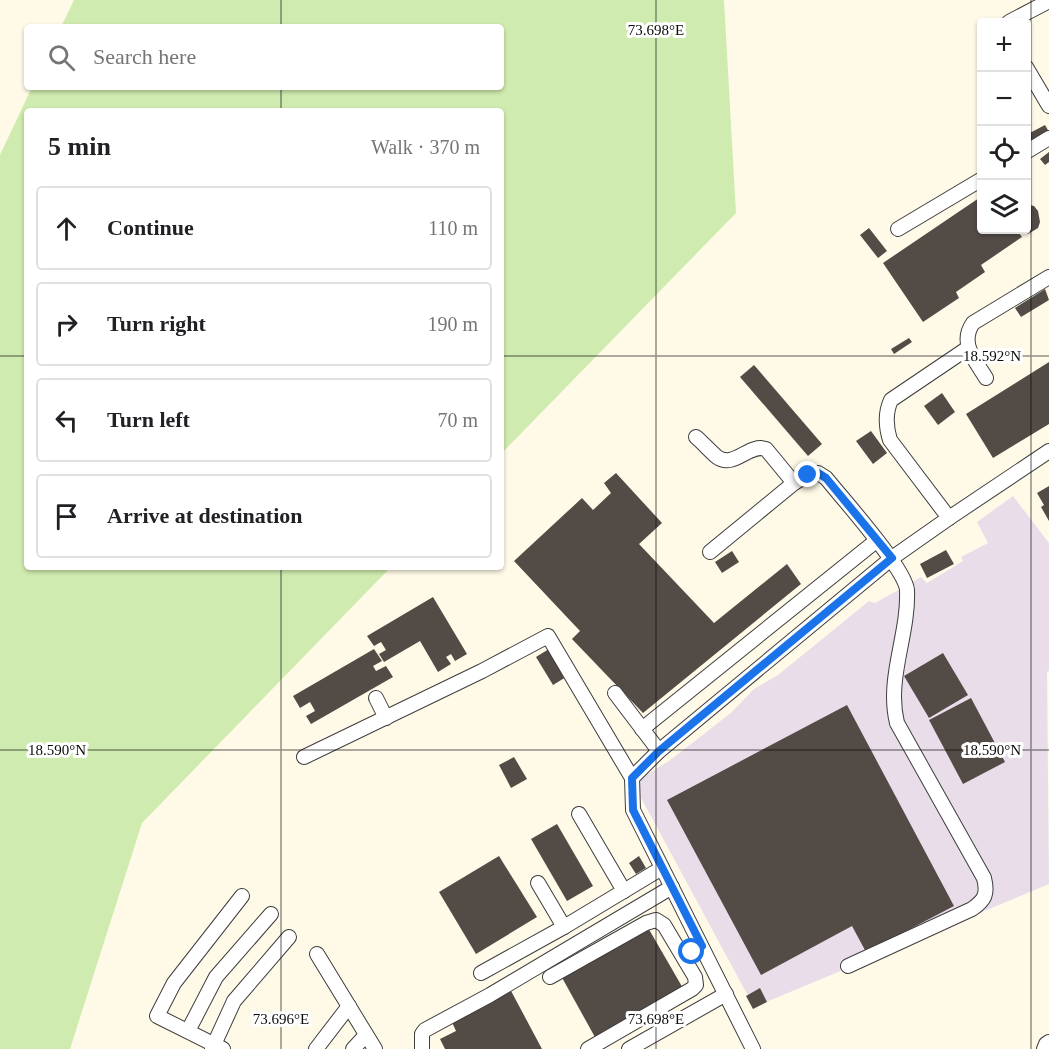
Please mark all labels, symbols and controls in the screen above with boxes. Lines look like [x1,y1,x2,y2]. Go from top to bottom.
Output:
map controls [977,18,1031,234]
button: + [977,18,1031,72]
text: 73.698°E [628,22,684,38]
search box [24,24,504,90]
icon: search [45,41,78,74]
text: Search here [93,44,196,69]
button: − [977,72,1031,126]
button: locate [977,126,1031,180]
text: 5 min [48,132,111,161]
text: Walk · 370 m [371,136,480,158]
button: layers [977,180,1031,234]
icon: ahead [50,212,83,245]
text: Continue [107,215,194,240]
text: 110 m [428,217,478,239]
icon: right [50,308,83,341]
text: Turn right [107,311,206,336]
text: 190 m [427,313,478,335]
text: 18.592°N [963,348,1021,364]
icon: left [50,404,83,437]
text: Turn left [107,407,190,432]
text: 70 m [437,409,478,431]
route end [794,461,820,487]
icon: arrive [50,500,83,533]
text: Arrive at destination [107,503,303,528]
text: 18.590°N [28,742,86,758]
text: 18.590°N [963,742,1021,758]
route start [678,938,704,964]
text: 73.696°E [253,1011,309,1027]
text: 73.698°E [628,1011,684,1027]

